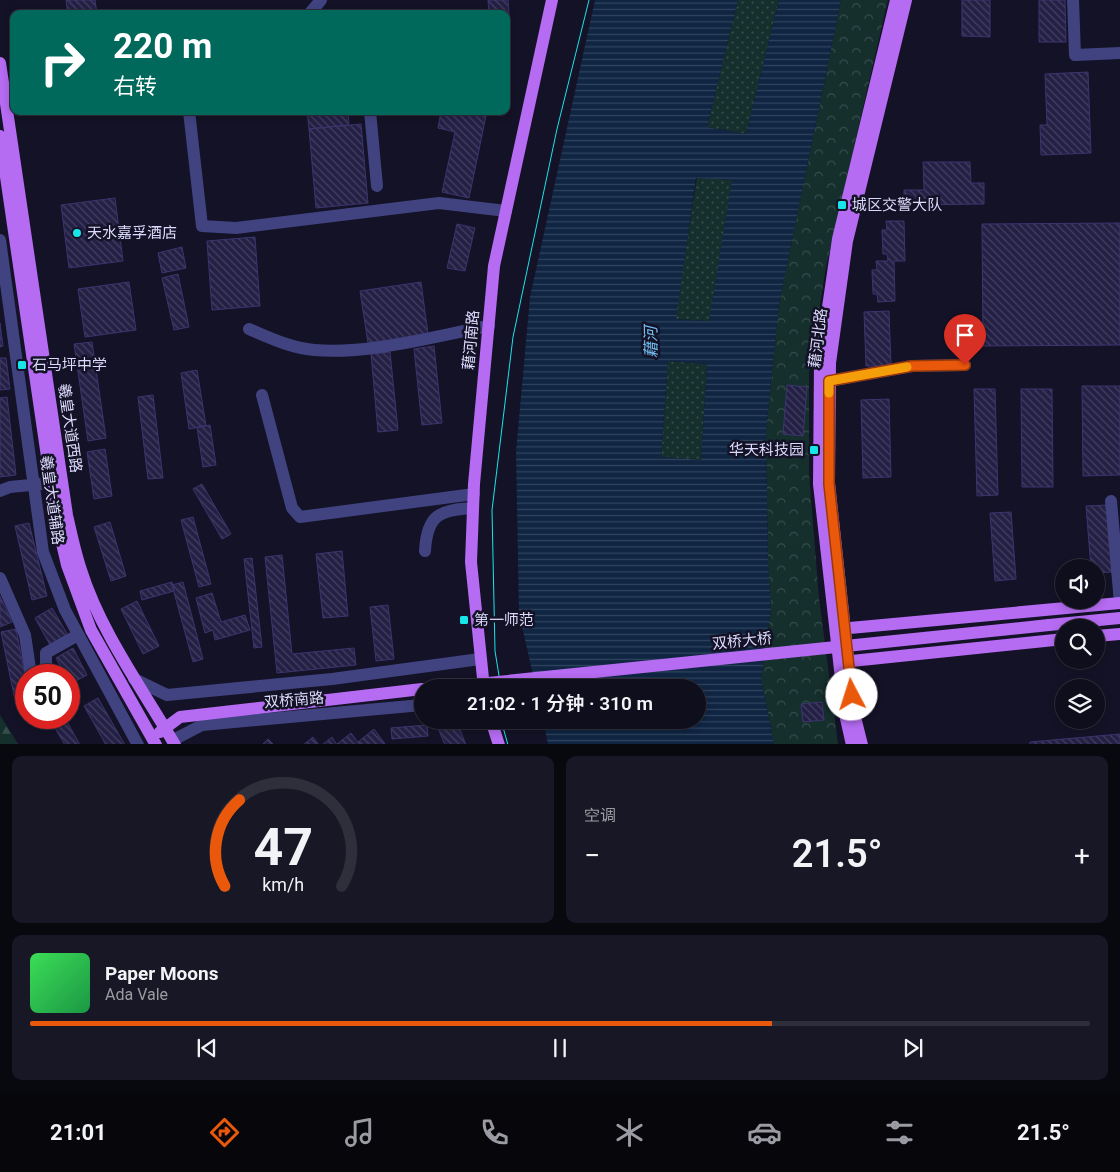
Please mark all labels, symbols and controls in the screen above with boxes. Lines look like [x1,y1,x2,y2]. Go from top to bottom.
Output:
text: 220 m [113,26,212,67]
icon: right [30,30,95,95]
text: 右转 [113,74,157,99]
place label: 城区交警大队 [852,196,942,214]
marker: 城区交警大队 [836,199,848,211]
place label: 天水嘉孚酒店 [87,224,177,242]
marker: 天水嘉孚酒店 [71,227,83,239]
street label: 藉河北路 [805,307,831,369]
street label: 藉河南路 [459,309,483,371]
pin [944,314,986,365]
icon: arrive [951,321,979,349]
water label: 藉河 [641,323,661,358]
place label: 石马坪中学 [32,356,107,374]
marker: 石马坪中学 [16,359,28,371]
street label: 羲皇大道西路 [55,382,85,474]
place label: 华天科技园 [729,441,804,459]
marker: 华天科技园 [808,444,820,456]
street label: 羲皇大道辅路 [37,454,67,546]
map controls [1055,559,1105,729]
button: sound [1055,559,1105,609]
place label: 第一师范 [474,611,534,629]
marker: 第一师范 [458,614,470,626]
button: search [1055,619,1105,669]
street label: 双桥大桥 [711,629,773,653]
speed limit sign: 50 [15,664,80,729]
position arrow [825,668,877,720]
button: layers [1055,679,1105,729]
street label: 双桥南路 [263,688,325,712]
text: 21:02 · 1 分钟 · 310 m [467,692,653,715]
text: 空调 [584,806,616,825]
text: 47 [253,817,313,878]
text: 21.5° [792,832,882,876]
text: − [584,839,600,872]
text: + [1074,839,1090,872]
text: km/h [262,874,304,895]
text: Paper Moons [105,962,218,985]
text: Ada Vale [105,985,168,1004]
icon: previous [193,1034,221,1062]
icon: pause [546,1034,574,1062]
icon: next [899,1034,927,1062]
icon: directions [207,1115,242,1150]
icon: music [342,1115,377,1150]
icon: phone [477,1115,512,1150]
icon: climate [612,1115,647,1150]
icon: car [747,1115,782,1150]
icon: filters [882,1115,917,1150]
text: 21:01 [50,1120,107,1145]
text: 21.5° [1017,1120,1070,1145]

